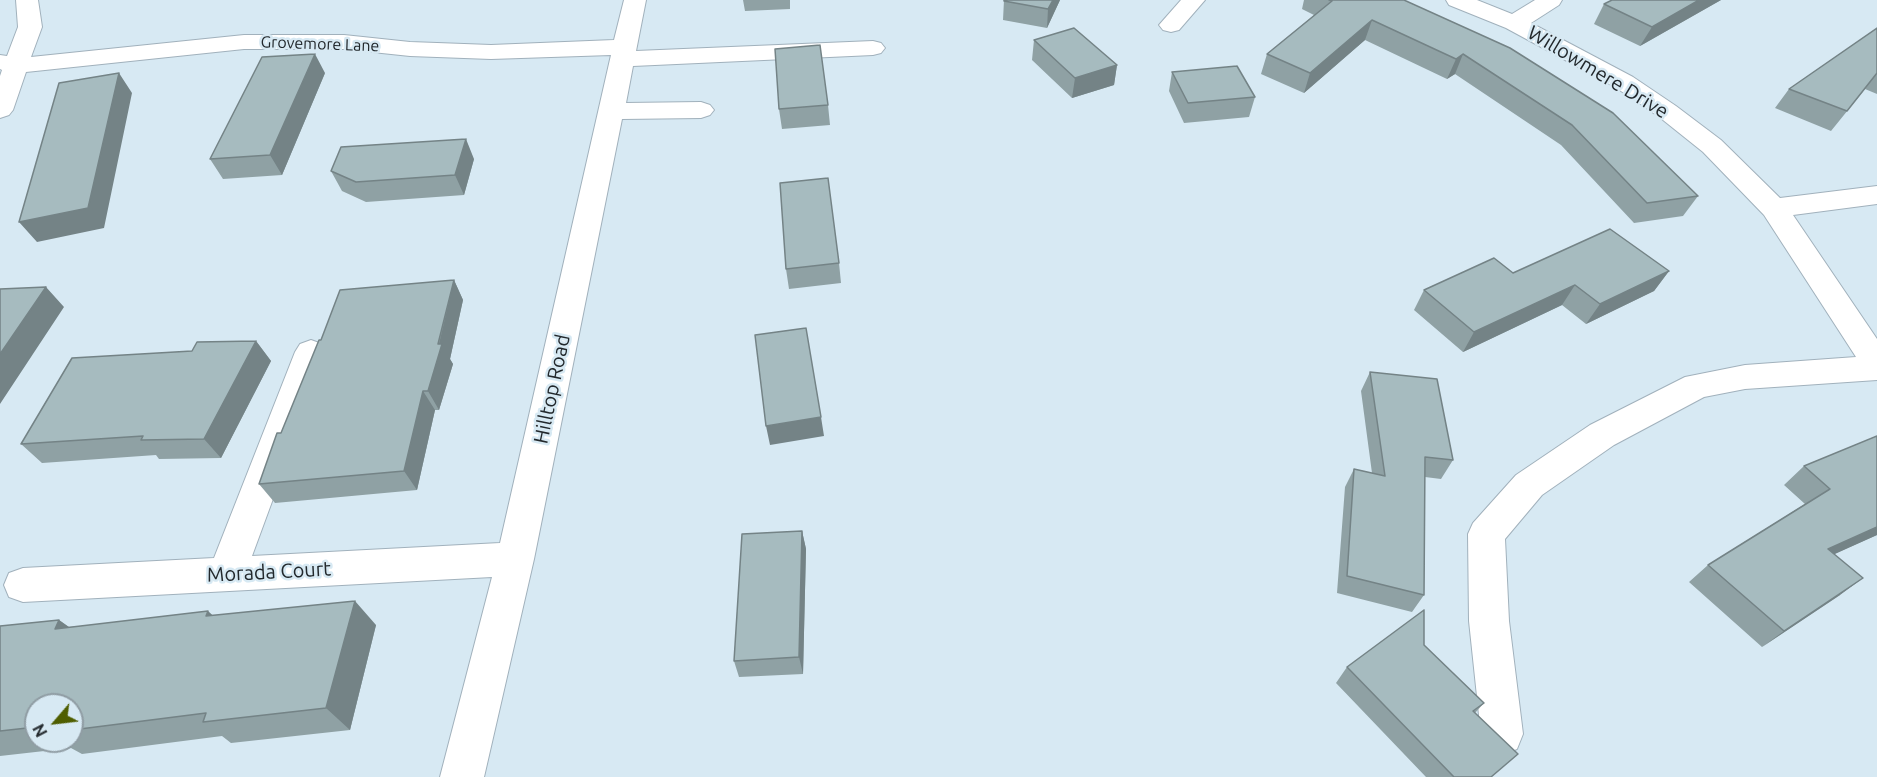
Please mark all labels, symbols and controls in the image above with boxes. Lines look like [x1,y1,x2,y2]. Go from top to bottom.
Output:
street label: Willowmere Drive [1523,20,1673,124]
street label: Grovemore Lane [260,32,380,56]
street label: Hilltop Road [529,332,575,446]
street label: Morada Court [206,557,332,587]
north arrow [24,693,84,753]
text: N [29,721,51,740]

